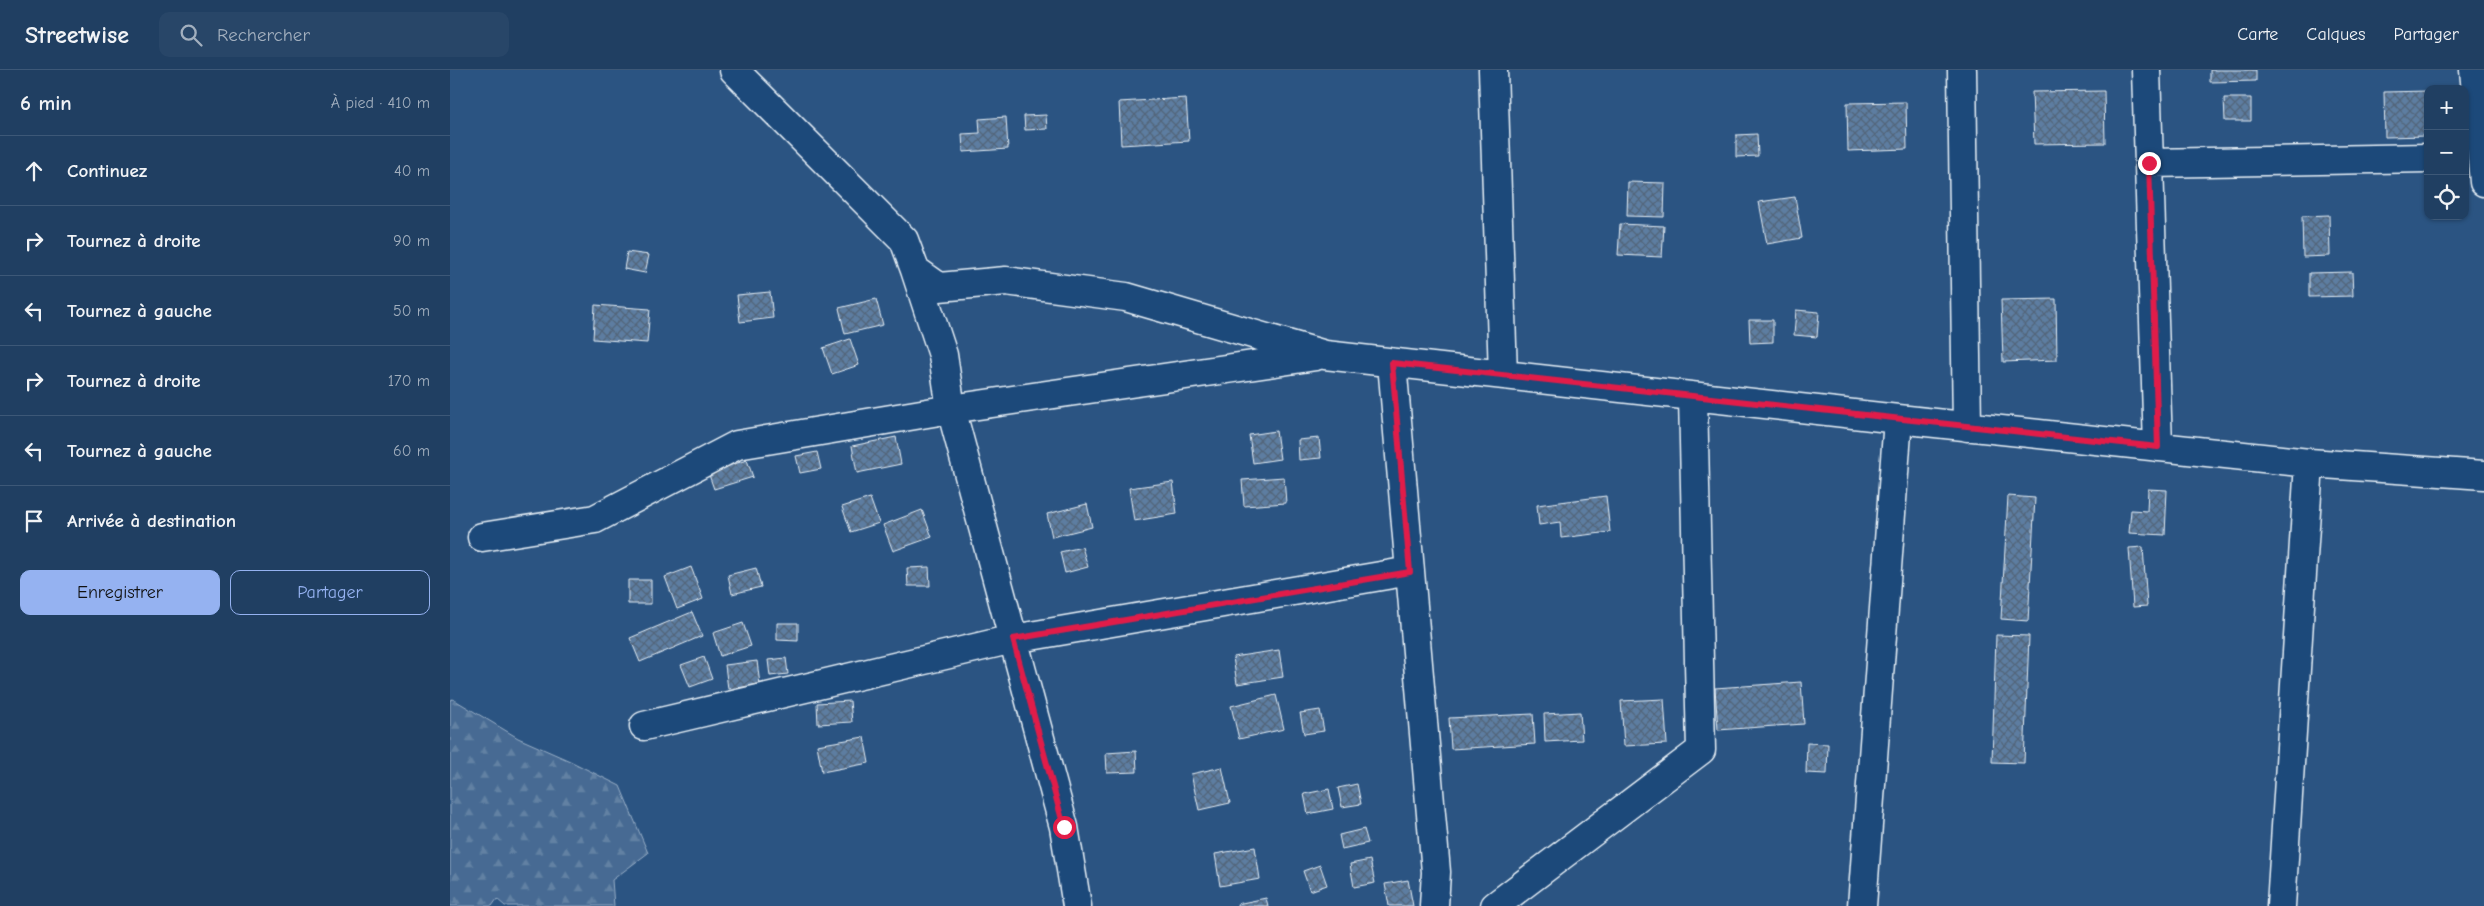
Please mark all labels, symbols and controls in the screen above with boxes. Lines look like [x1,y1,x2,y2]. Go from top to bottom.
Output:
search box [159,12,509,57]
text: Streetwise [25,21,129,49]
icon: search [177,21,205,49]
text: Rechercher [217,24,310,46]
text: Carte [2237,24,2278,45]
text: Calques [2306,24,2366,45]
text: Partager [2394,24,2459,45]
map controls [2424,85,2469,220]
button: + [2424,85,2469,130]
text: 6 min [20,91,72,115]
text: À pied · 410 m [331,94,430,112]
button: − [2424,130,2469,175]
route end [2138,152,2161,175]
icon: ahead [20,157,48,185]
text: Continuez [67,160,147,182]
text: 40 m [394,162,430,180]
button: locate [2424,175,2469,220]
icon: right [20,227,48,255]
text: Tournez à droite [67,230,201,252]
text: 90 m [393,232,430,250]
icon: left [20,297,48,325]
text: Tournez à gauche [67,300,212,322]
text: 50 m [393,302,430,320]
icon: right [20,367,48,395]
text: Tournez à droite [67,370,201,392]
text: 170 m [388,372,430,390]
icon: left [20,437,48,465]
text: Tournez à gauche [67,440,212,462]
text: 60 m [393,442,430,460]
icon: arrive [20,507,48,535]
text: Arrivée à destination [67,510,236,532]
button: Enregistrer [20,570,220,615]
button: Partager [230,570,430,615]
route start [1053,816,1076,839]

